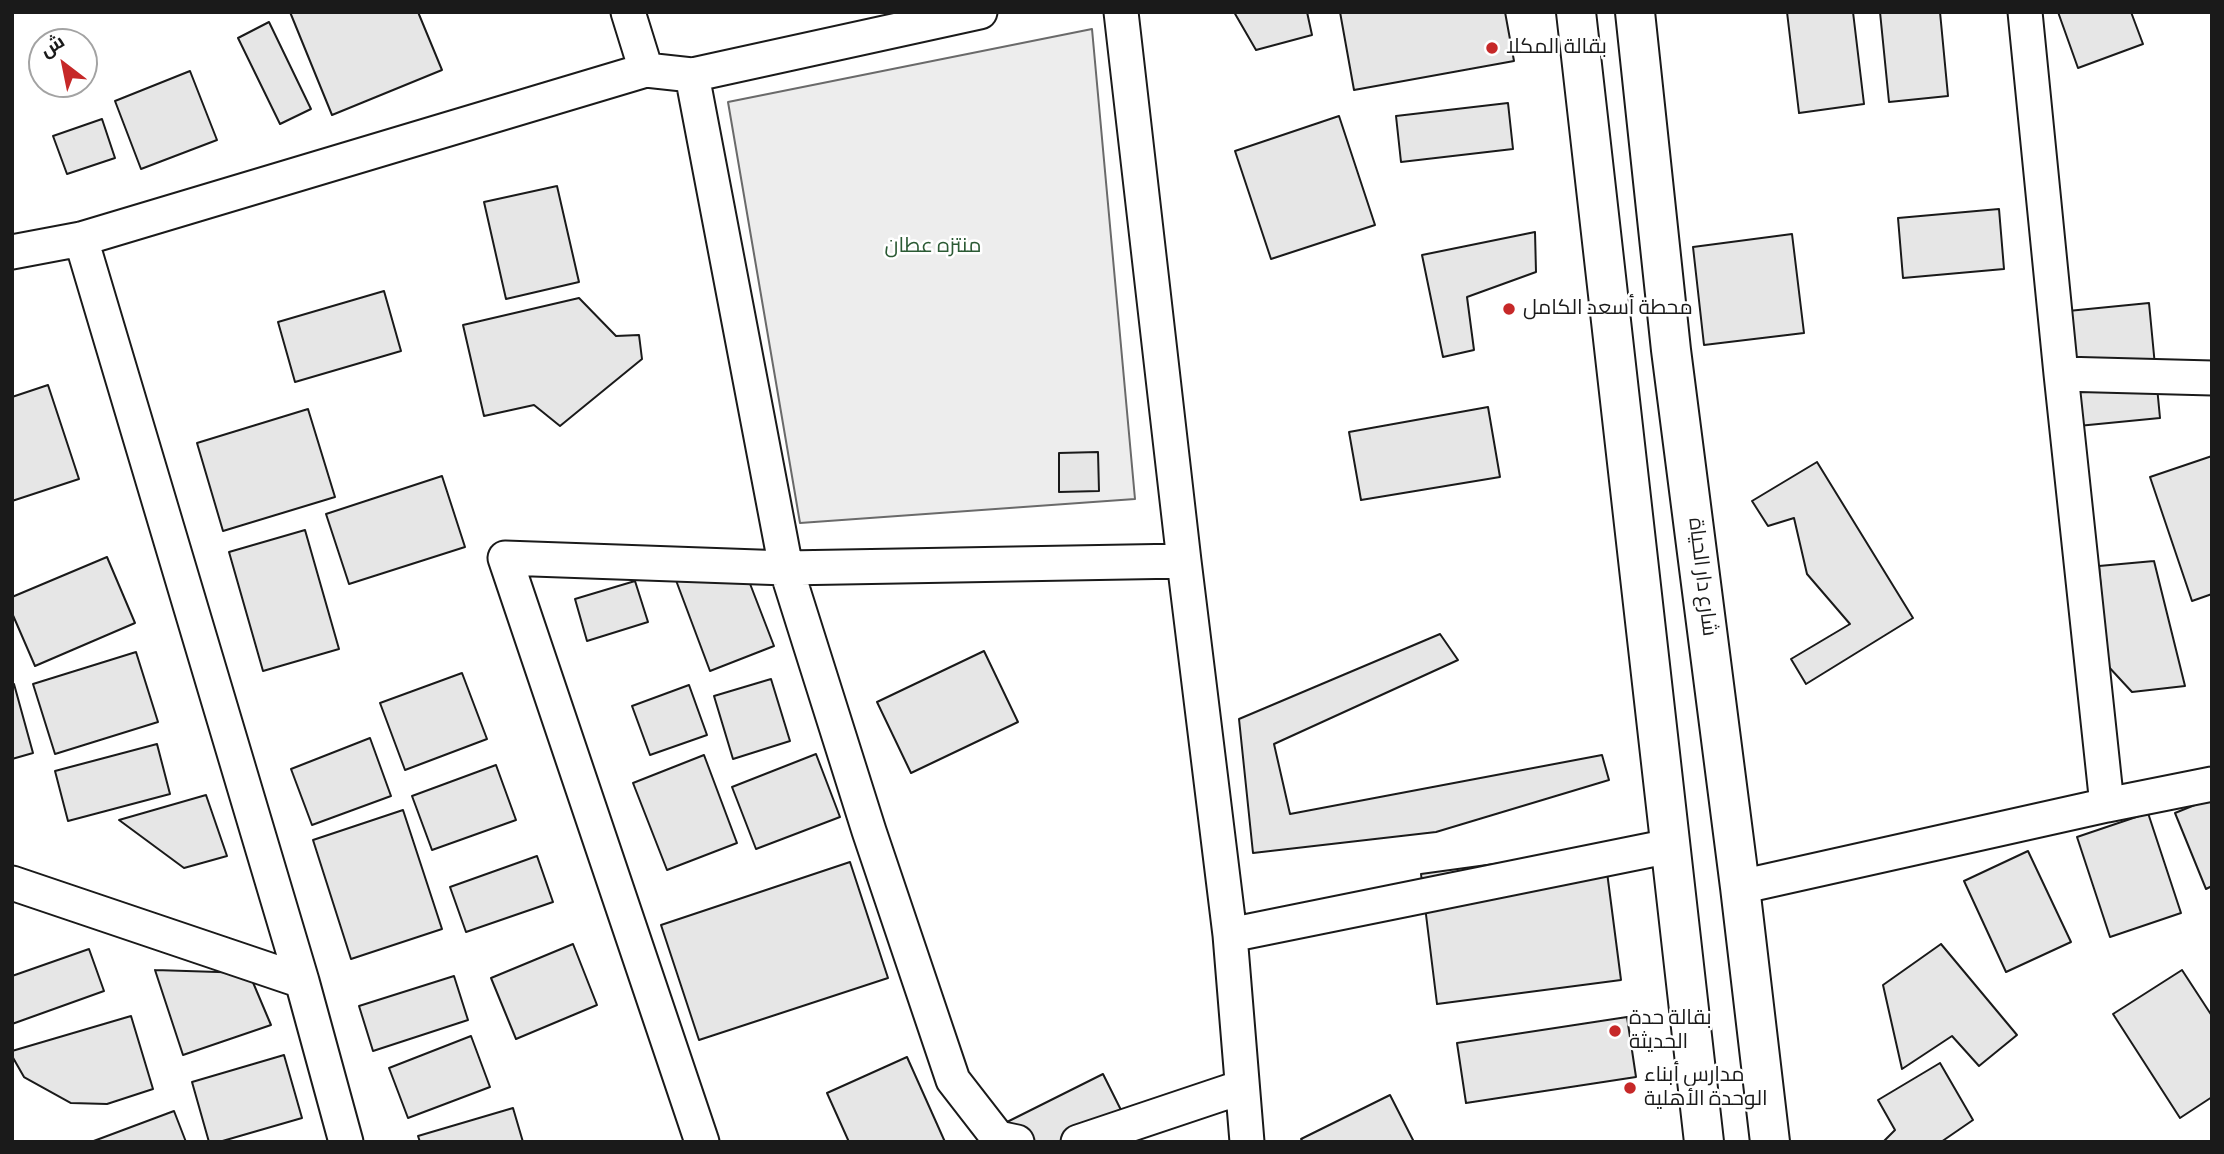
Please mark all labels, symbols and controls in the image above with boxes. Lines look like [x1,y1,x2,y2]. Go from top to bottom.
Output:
north arrow [28,28,98,98]
text: ش [35,29,70,64]
place label: بقالة المكلا [1506,35,1607,61]
marker: بقالة المكلا [1484,40,1500,56]
park label: منتزه عطان [885,234,981,260]
place label: محطة أسعد الكامل [1523,296,1693,322]
marker: محطة أسعد الكامل [1501,301,1517,317]
street label: شارع دار الحياة [1681,516,1721,638]
place label: بقالة حدة الحديثة [1629,1006,1711,1056]
marker: بقالة حدة الحديثة [1607,1023,1623,1039]
place label: مدارس أبناء الوحدة الأهلية [1644,1063,1768,1113]
marker: مدارس أبناء الوحدة الأهلية [1622,1080,1638,1096]

